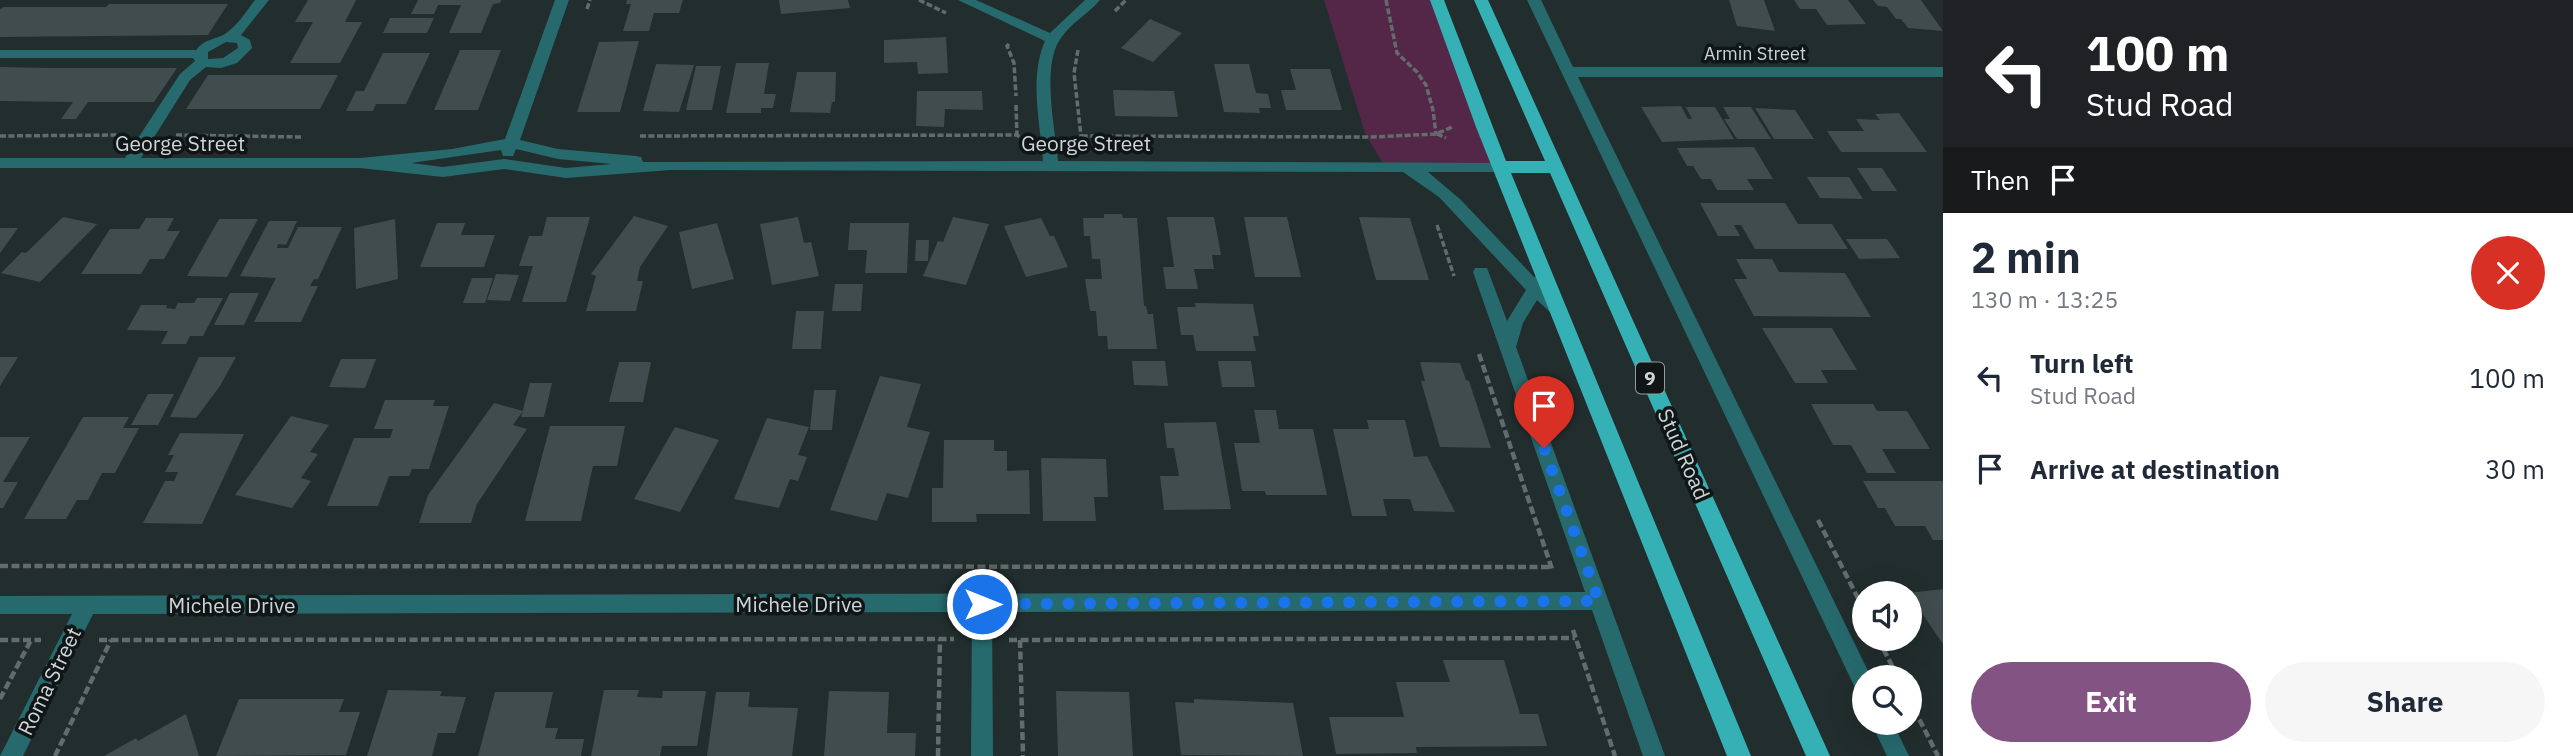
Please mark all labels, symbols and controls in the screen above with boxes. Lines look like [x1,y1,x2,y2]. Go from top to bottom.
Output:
text: 100 m [2086,21,2230,84]
icon: left [1971,28,2062,119]
street label: Armin Street [1704,42,1806,65]
text: Stud Road [2086,83,2234,125]
street label: George Street [115,129,245,157]
street label: George Street [1021,129,1151,157]
icon: arrive [2044,161,2082,199]
text: Then [1971,163,2030,197]
text: 2 min [1971,230,2081,285]
button: close [2471,236,2545,310]
text: 130 m · 13:25 [1971,284,2118,314]
text: Turn left [2030,346,2133,380]
icon: left [1971,359,2009,397]
text: 100 m [2469,361,2545,395]
road number: 9 [1636,362,1664,394]
pin [1514,376,1574,448]
text: Stud Road [2030,380,2136,410]
icon: arrive [1525,387,1563,425]
street label: Stud Road [1651,404,1717,504]
icon: arrive [1971,450,2009,488]
text: Arrive at destination [2030,452,2280,486]
text: 30 m [2485,452,2545,486]
position arrow [945,567,1019,641]
map controls [1852,581,1922,735]
button: sound [1852,581,1922,651]
street label: Michele Drive [735,590,863,618]
street label: Michele Drive [168,591,296,619]
street label: Roma Street [11,622,87,740]
button: Exit [1971,662,2251,742]
button: Share [2265,662,2545,742]
button: search [1852,665,1922,735]

